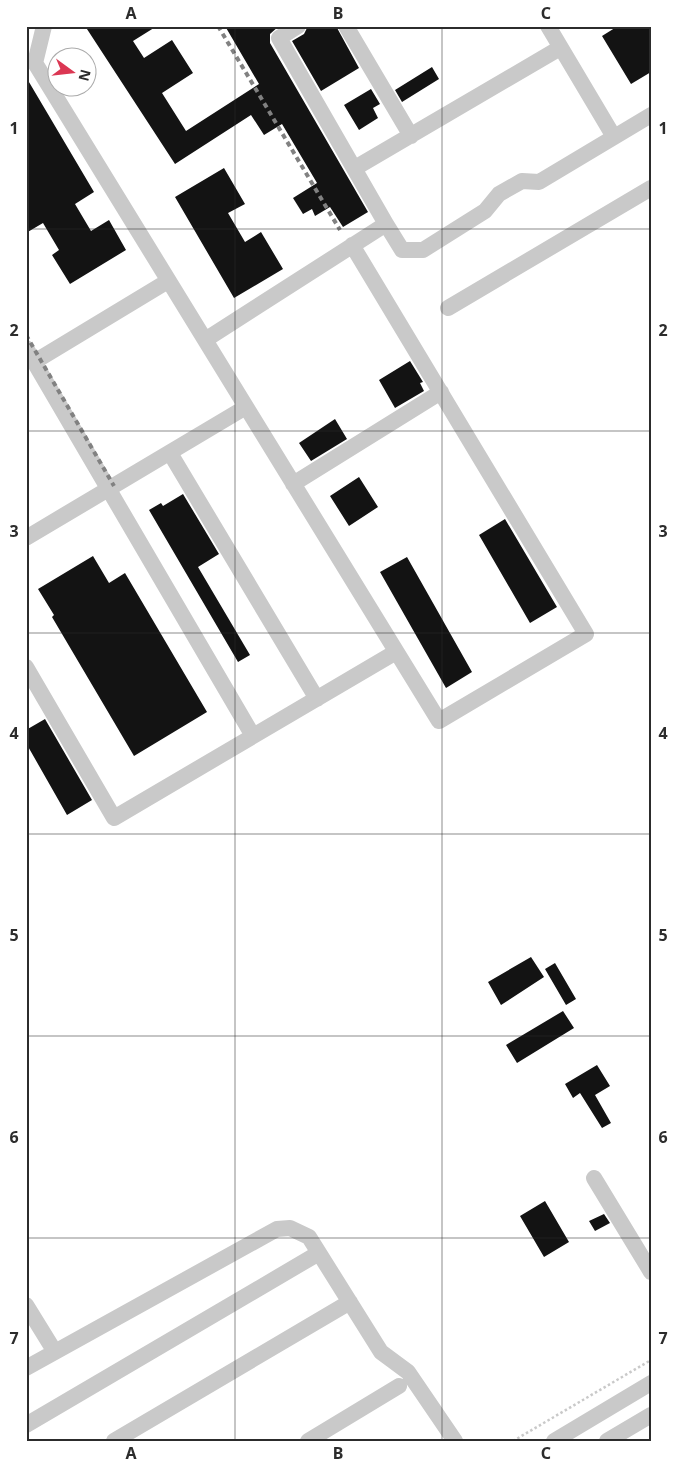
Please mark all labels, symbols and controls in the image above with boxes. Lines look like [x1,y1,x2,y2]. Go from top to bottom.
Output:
text: A [125,2,137,24]
text: B [333,2,343,24]
text: C [541,2,551,24]
north arrow [48,48,98,98]
text: N [74,68,96,83]
text: 1 [9,117,19,139]
text: 1 [658,117,668,139]
text: 2 [9,319,19,341]
text: 2 [658,319,668,341]
text: 3 [9,520,19,542]
text: 3 [658,520,668,542]
text: 4 [9,722,19,744]
text: 4 [658,722,668,744]
text: 5 [9,924,19,946]
text: 5 [658,924,668,946]
text: 6 [9,1126,19,1148]
text: 6 [658,1126,668,1148]
text: 7 [9,1327,19,1349]
text: 7 [658,1327,668,1349]
text: A [125,1442,137,1464]
text: B [333,1442,343,1464]
text: C [541,1442,551,1464]

